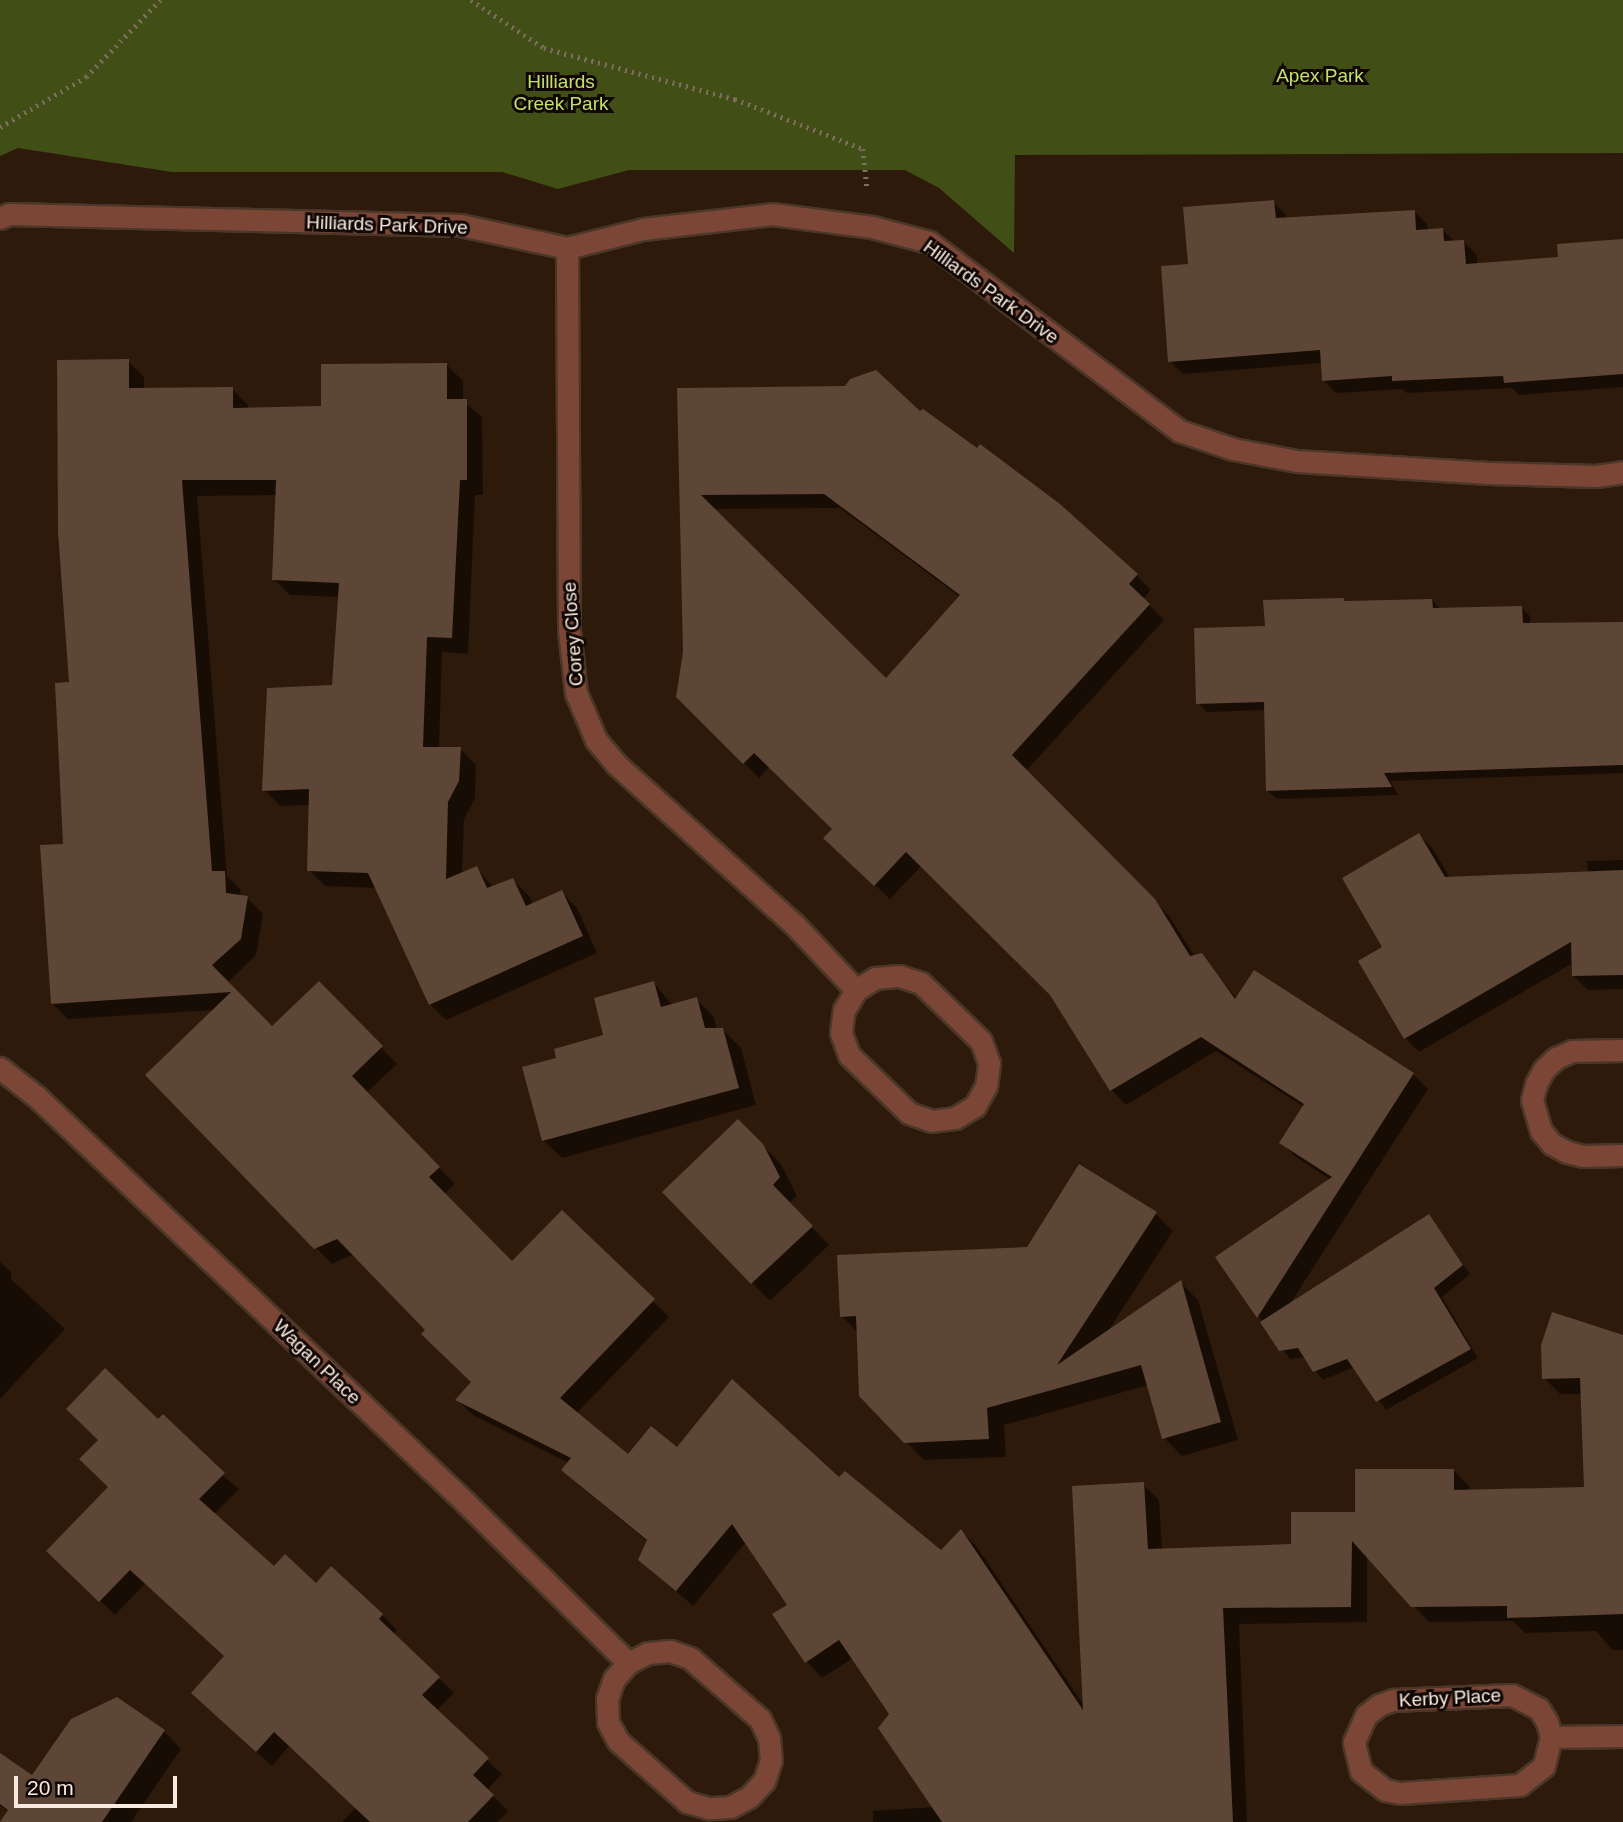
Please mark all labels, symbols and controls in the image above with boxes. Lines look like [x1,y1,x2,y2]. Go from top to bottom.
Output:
park label: Apex Park [1276,65,1364,87]
park label: Hilliards Creek Park [513,71,609,115]
street label: Hilliards Park Drive [306,211,468,239]
street label: Hilliards Park Drive [919,235,1063,349]
street label: Corey Close [558,581,588,687]
street label: Wagan Place [269,1315,365,1409]
street label: Kerby Place [1398,1684,1502,1712]
scale bar [18,1762,180,1806]
text: 20 m [27,1776,74,1799]

